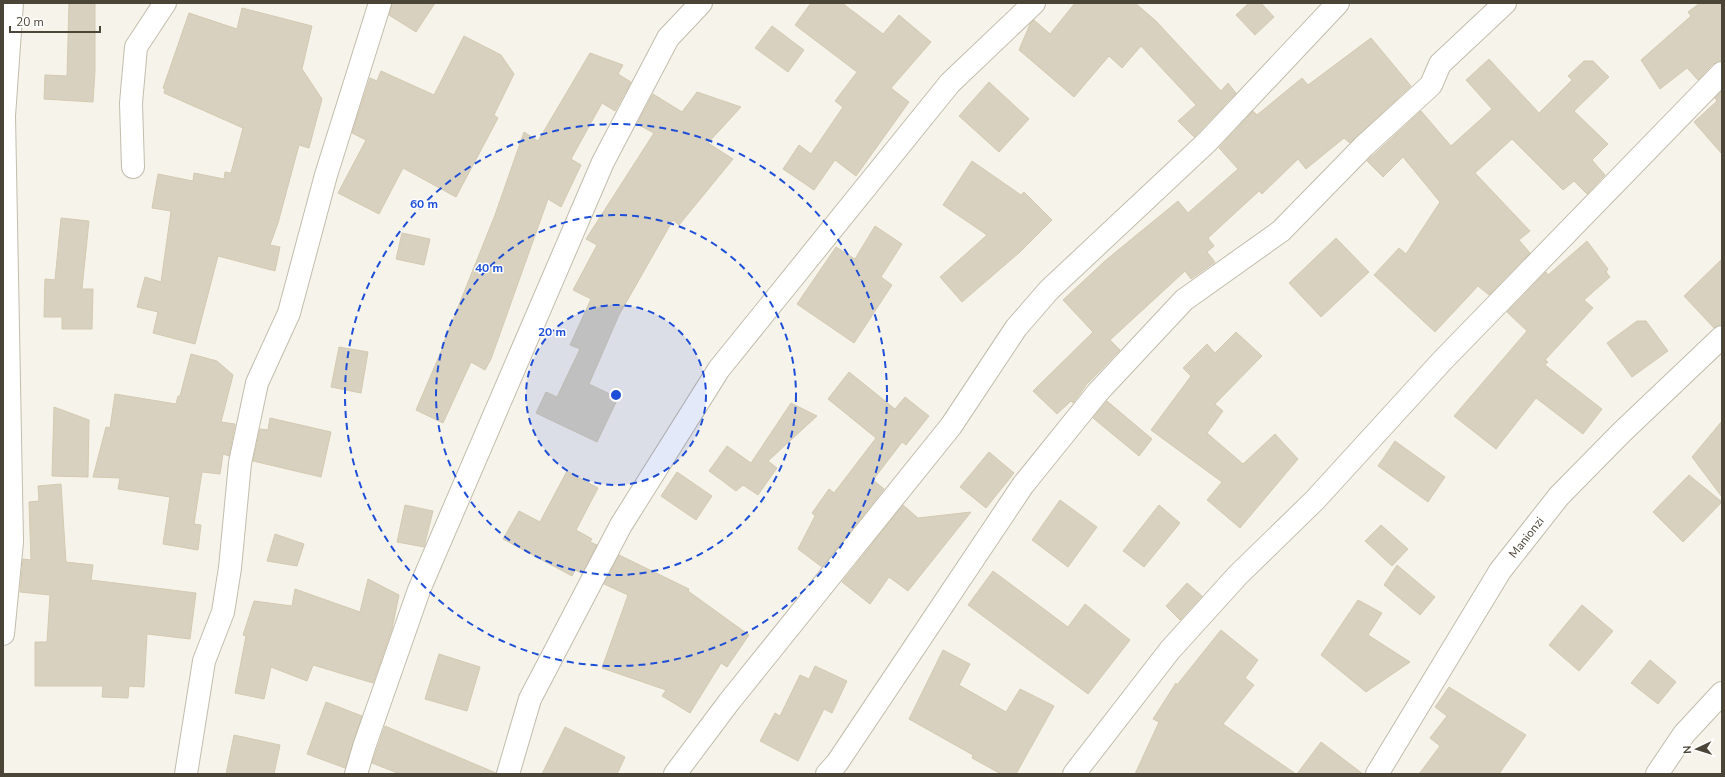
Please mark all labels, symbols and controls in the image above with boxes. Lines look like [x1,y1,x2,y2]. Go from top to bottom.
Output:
scale bar [10,8,100,34]
text: 20 m [16,14,44,30]
text: 60 m [410,196,438,212]
text: 40 m [475,260,503,276]
text: 20 m [538,324,566,340]
centre of rings [609,388,623,402]
street label: Manionzi [1505,514,1548,561]
north arrow [1677,729,1717,769]
text: N [1680,745,1695,754]

